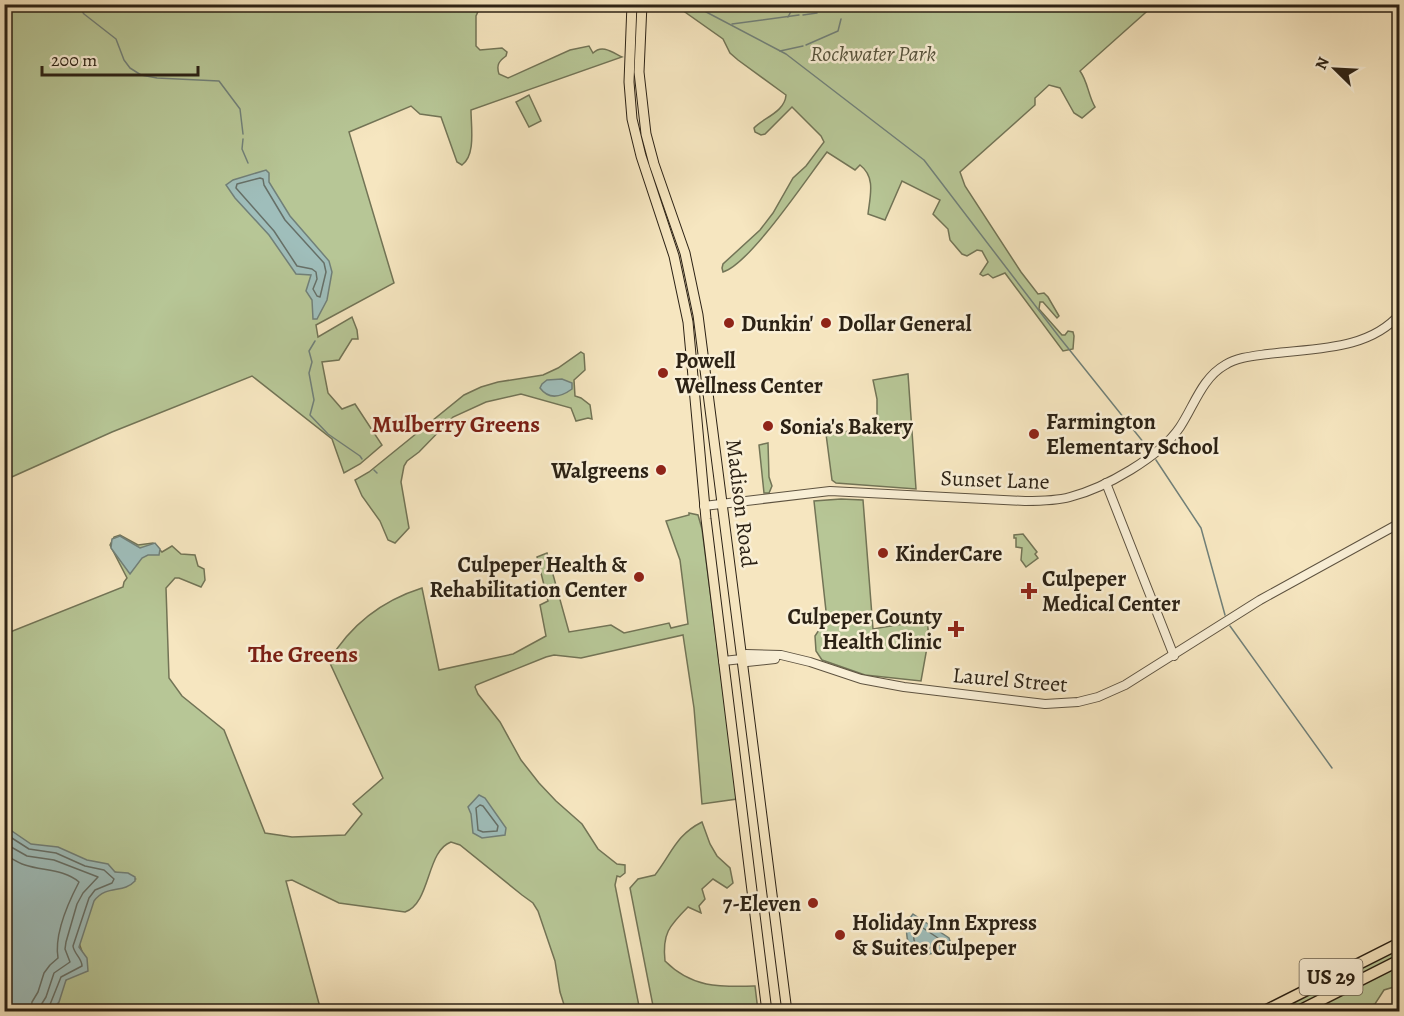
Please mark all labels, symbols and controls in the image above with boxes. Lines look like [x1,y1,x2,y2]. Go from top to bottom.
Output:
scale bar [42,39,198,77]
park label: Rockwater Park [810,39,936,69]
north arrow [1305,39,1365,99]
text: 200 m [51,48,97,72]
text: N [1310,53,1335,73]
place label: Dunkin' [741,309,814,339]
place label: Dollar General [838,309,972,339]
marker: Dunkin' [722,316,736,330]
marker: Dollar General [819,316,833,330]
place label: Powell Wellness Center [674,346,823,401]
marker: Powell Wellness Center [656,366,670,380]
place label: Farmington Elementary School [1046,407,1219,462]
district label: Mulberry Greens [372,408,540,440]
place label: Sonia's Bakery [780,412,914,442]
marker: Sonia's Bakery [761,419,775,433]
marker: Farmington Elementary School [1027,427,1041,441]
street label: Madison Road [718,437,764,569]
place label: Walgreens [550,456,649,486]
marker: Walgreens [654,463,668,477]
street label: Sunset Lane [940,463,1050,497]
place label: KinderCare [895,539,1002,569]
marker: KinderCare [876,546,890,560]
place label: Culpeper Health & Rehabilitation Center [430,550,627,605]
place label: Culpeper Medical Center [1042,564,1180,619]
marker: Culpeper Health & Rehabilitation Center [632,570,646,584]
marker: Culpeper Medical Center [1020,582,1038,600]
place label: Culpeper County Health Clinic [787,602,943,657]
marker: Culpeper County Health Clinic [947,620,965,638]
district label: The Greens [248,638,358,670]
street label: Laurel Street [951,660,1069,700]
place label: 7-Eleven [723,889,801,919]
marker: 7-Eleven [806,896,820,910]
place label: Holiday Inn Express & Suites Culpeper [852,908,1037,963]
marker: Holiday Inn Express & Suites Culpeper [833,928,847,942]
road number: US 29 [1300,959,1362,995]

